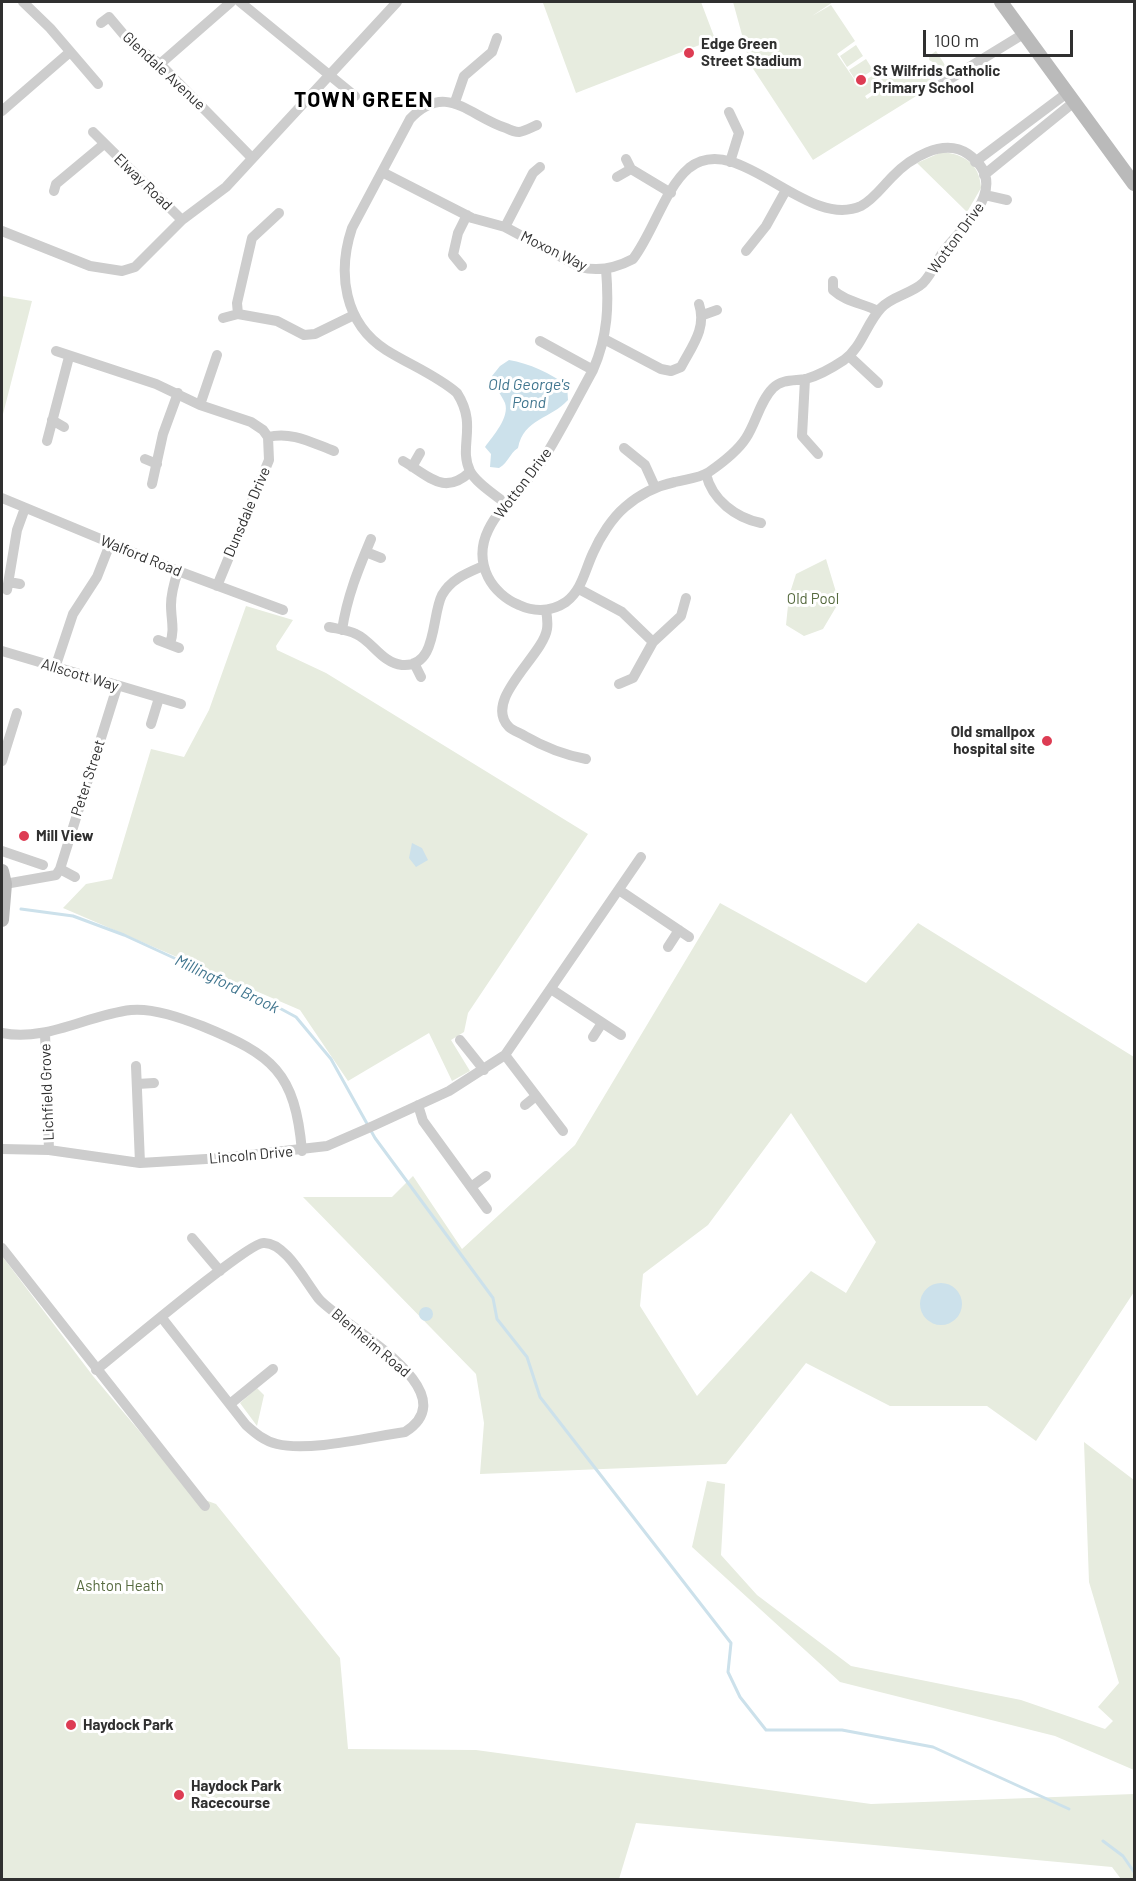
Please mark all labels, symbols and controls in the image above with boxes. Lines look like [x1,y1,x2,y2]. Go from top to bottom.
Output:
scale bar [926,18,1076,56]
street label: Glendale Avenue [119,28,209,114]
text: 100 m [934,29,979,51]
place label: Edge Green Street Stadium [701,35,802,70]
marker: Edge Green Street Stadium [682,46,696,60]
place label: St Wilfrids Catholic Primary School [873,62,1000,97]
marker: St Wilfrids Catholic Primary School [854,73,868,87]
district label: TOWN GREEN [294,87,434,113]
street label: Elway Road [110,150,176,214]
street label: Wotton Drive [924,199,988,277]
street label: Moxon Way [518,227,590,275]
water label: Old George's Pond [488,375,570,413]
street label: Wotton Drive [491,444,555,522]
street label: Dunsdale Drive [220,464,274,560]
street label: Walford Road [98,532,184,580]
park label: Old Pool [787,590,839,608]
street label: Allscott Way [39,655,121,695]
place label: Old smallpox hospital site [951,723,1035,758]
marker: Old smallpox hospital site [1040,734,1054,748]
street label: Peter Street [67,738,109,818]
place label: Mill View [36,827,94,845]
marker: Mill View [17,829,31,843]
water label: Millingford Brook [172,951,282,1017]
street label: Lichfield Grove [36,1043,58,1141]
street label: Lincoln Drive [208,1142,294,1168]
street label: Blenheim Road [328,1305,414,1381]
park label: Ashton Heath [76,1577,164,1595]
place label: Haydock Park [83,1716,174,1734]
marker: Haydock Park [64,1718,78,1732]
place label: Haydock Park Racecourse [191,1777,282,1812]
marker: Haydock Park Racecourse [172,1788,186,1802]

